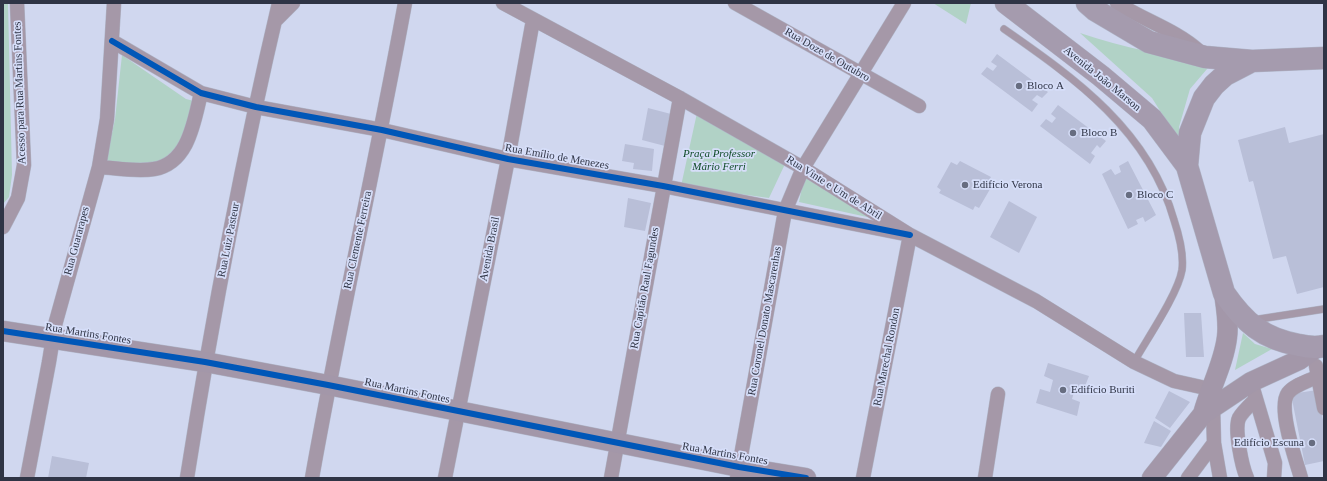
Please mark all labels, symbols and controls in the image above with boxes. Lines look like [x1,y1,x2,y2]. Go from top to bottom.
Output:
street label: Acesso para Rua Martins Fontes [11,21,29,165]
street label: Rua Doze de Outubro [782,25,872,85]
street label: Avenida João Marson [1061,44,1143,114]
place label: Bloco A [1027,79,1064,93]
marker: Bloco A [1014,81,1024,91]
place label: Bloco B [1081,126,1117,140]
marker: Bloco B [1068,128,1078,138]
street label: Rua Emílio de Menezes [504,141,610,173]
park label: Praça Professor Mário Ferri [683,147,755,173]
street label: Rua Vinte e Um de Abril [784,153,884,223]
place label: Edifício Verona [973,178,1042,192]
marker: Edifício Verona [960,180,970,190]
place label: Bloco C [1137,188,1173,202]
street label: Rua Clemente Ferreira [341,190,375,290]
marker: Bloco C [1124,190,1134,200]
street label: Rua Luiz Pasteur [215,202,243,278]
street label: Rua Guararapes [61,205,93,277]
street label: Avenida Brasil [477,216,503,282]
street label: Rua Capitão Raul Fagundes [628,226,662,350]
street label: Rua Coronel Donato Mascarenhas [745,245,785,397]
street label: Rua Marechal Rondon [871,307,903,407]
street label: Rua Martins Fontes [44,321,132,347]
street label: Rua Martins Fontes [363,376,451,406]
place label: Edifício Buriti [1071,383,1135,397]
marker: Edifício Buriti [1058,385,1068,395]
place label: Edifício Escuna [1234,436,1304,450]
marker: Edifício Escuna [1307,438,1317,448]
street label: Rua Martins Fontes [681,440,769,468]

